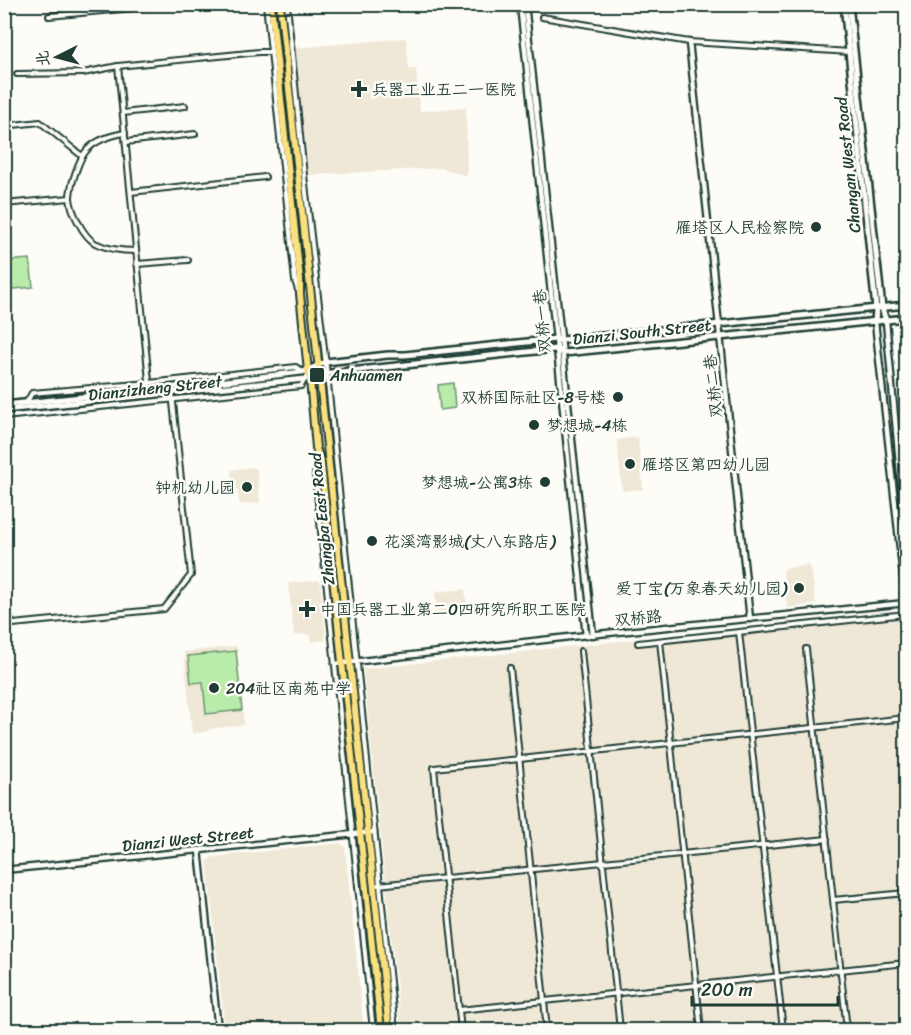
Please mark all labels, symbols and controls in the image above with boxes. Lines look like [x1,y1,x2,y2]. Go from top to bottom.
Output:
north arrow [27,27,87,87]
text: 北 [27,49,58,68]
place label: 兵器工业五二一医院 [372,75,516,104]
marker: 兵器工业五二一医院 [350,80,368,98]
street label: Changan West Road [826,94,870,234]
place label: 雁塔区人民检察院 [676,213,804,242]
marker: 雁塔区人民检察院 [809,220,823,234]
street label: 双桥一巷 [525,288,559,354]
street label: Dianzi South Street [571,310,713,354]
street label: 双桥二巷 [695,353,731,419]
place label: Anhuamen [329,361,403,390]
marker: Anhuamen [308,366,326,384]
street label: Dianzizheng Street [87,367,224,409]
place label: 双桥国际社区-8号楼 [461,383,606,412]
marker: 双桥国际社区-8号楼 [611,390,625,404]
place label: 梦想城-4栋 [546,411,627,440]
marker: 梦想城-4栋 [527,418,541,432]
street label: Zhangba East Road [300,450,343,587]
place label: 雁塔区第四幼儿园 [642,450,770,479]
marker: 雁塔区第四幼儿园 [623,457,637,471]
place label: 梦想城-公寓3栋 [421,468,533,497]
place label: 钟机幼儿园 [155,473,235,502]
marker: 梦想城-公寓3栋 [538,475,552,489]
marker: 钟机幼儿园 [240,480,254,494]
place label: 花溪湾影城(丈八东路店) [384,527,557,556]
marker: 花溪湾影城(丈八东路店) [365,534,379,548]
place label: 爱丁宝(万象春天幼儿园) [616,574,788,603]
marker: 爱丁宝(万象春天幼儿园) [792,581,806,595]
place label: 中国兵器工业第二0四研究所职工医院 [320,595,586,624]
marker: 中国兵器工业第二0四研究所职工医院 [298,600,316,618]
street label: 双桥路 [613,601,663,635]
place label: 204社区南苑中学 [226,674,351,703]
marker: 204社区南苑中学 [207,681,221,695]
street label: Dianzi West Street [121,818,255,860]
scale bar [692,969,838,1007]
text: 200 m [701,974,753,1006]

